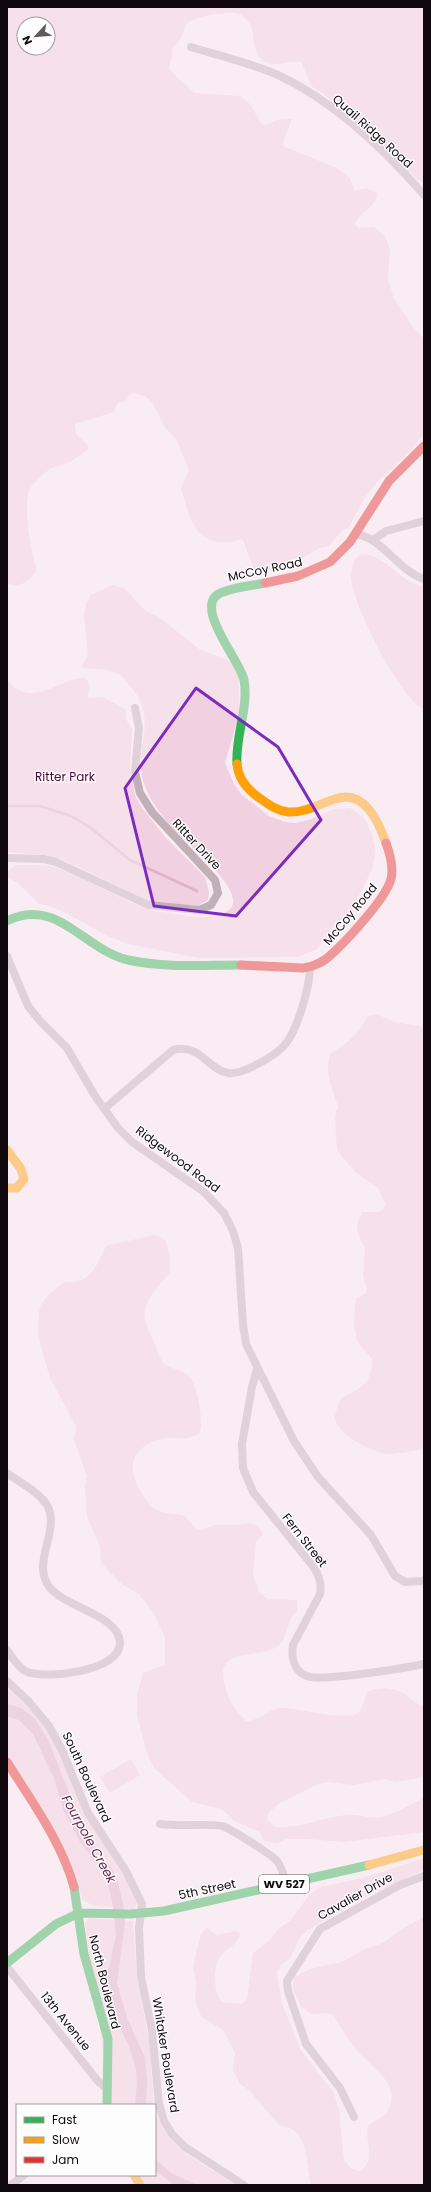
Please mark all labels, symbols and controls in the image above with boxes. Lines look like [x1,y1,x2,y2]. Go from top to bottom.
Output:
north arrow [16,16,56,56]
text: N [18,33,36,48]
street label: Quail Ridge Road [329,90,417,172]
street label: McCoy Road [226,553,304,585]
park label: Ritter Park [35,768,96,785]
street label: Ritter Drive [169,815,225,873]
street label: McCoy Road [319,880,381,948]
street label: Ridgewood Road [132,1122,224,1196]
street label: Fern Street [279,1510,331,1570]
street label: South Boulevard [59,1729,115,1825]
water label: Fourpole Creek [57,1792,122,1888]
street label: Cavalier Drive [314,1868,396,1924]
street label: 5th Street [177,1875,237,1903]
road number: WV 527 [259,1875,309,1893]
street label: North Boulevard [85,1933,125,2031]
street label: 13th Avenue [37,1988,95,2054]
street label: Whitaker Boulevard [148,1996,184,2114]
legend [16,2104,156,2176]
text: Fast [52,2111,77,2128]
text: Slow [52,2131,80,2148]
text: Jam [52,2151,79,2168]

